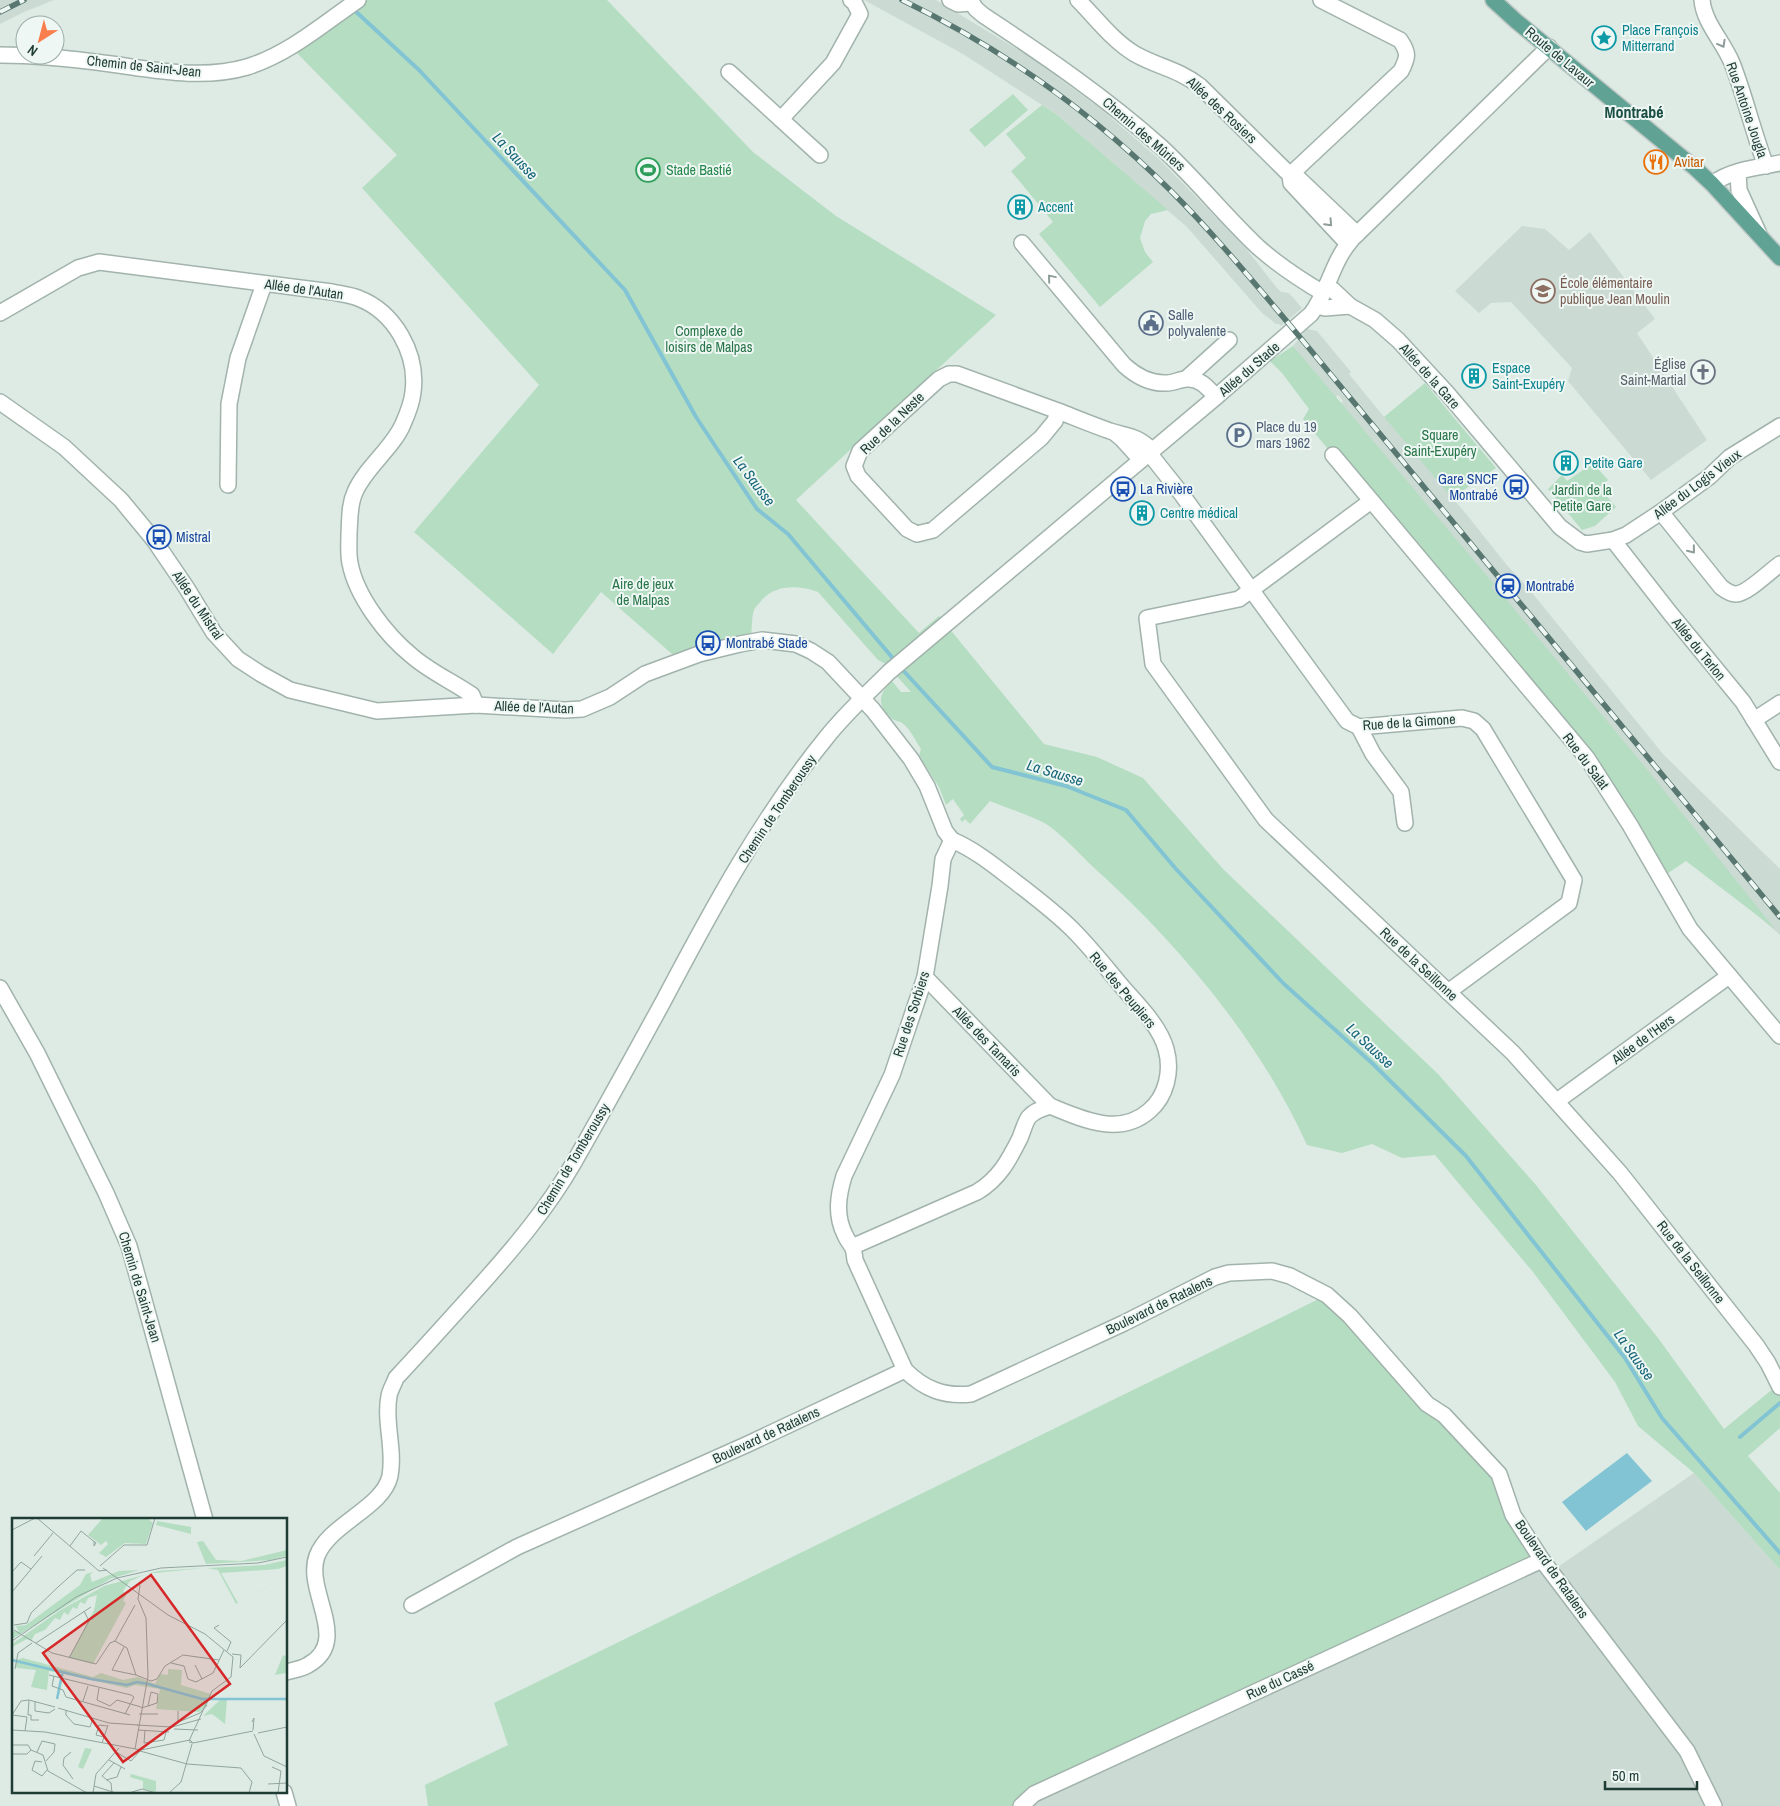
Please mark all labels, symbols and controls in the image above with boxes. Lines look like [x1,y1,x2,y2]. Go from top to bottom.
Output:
north arrow [15,15,65,65]
place label: Place François Mitterrand [1622,21,1699,55]
street label: Route de Lavaur [1522,23,1598,91]
place icon: Place François Mitterrand [1591,25,1617,51]
one-way arrow [1716,38,1726,47]
text: N [24,41,41,60]
street label: Chemin de Saint-Jean [86,51,202,81]
street label: Rue Antoine Jougla [1722,60,1772,161]
street label: Allée des Rosiers [1182,72,1261,147]
street label: Chemin des Mûriers [1099,93,1189,175]
district label: Montrabé [1604,101,1664,123]
water label: La Sausse [488,127,543,184]
restaurant icon: Avitar [1643,149,1669,175]
place label: Avitar [1673,153,1704,171]
sports icon: Stade Bastié [635,157,661,183]
place label: Stade Bastié [666,161,732,179]
building icon: Accent [1007,194,1033,220]
place label: Accent [1037,198,1073,216]
one-way arrow [1323,218,1332,227]
street label: Allée de l'Autan [262,274,345,303]
place label: École élémentaire publique Jean Moulin [1560,274,1670,308]
one-way arrow [1048,275,1057,284]
school or university icon: École élémentaire publique Jean Moulin [1530,278,1556,304]
place label: Salle polyvalente [1168,306,1226,340]
public building icon: Salle polyvalente [1138,310,1164,336]
park label: Complexe de loisirs de Malpas [666,322,753,356]
street label: Allée du Stade [1214,338,1283,401]
street label: Allée de la Gare [1395,339,1464,413]
place label: Église Saint-Martial [1620,355,1686,389]
place label: Espace Saint-Exupéry [1492,359,1565,393]
church icon: Église Saint-Martial [1690,359,1716,385]
building icon: Espace Saint-Exupéry [1461,363,1487,389]
street label: Rue de la Neste [856,388,928,458]
place label: Place du 19 mars 1962 [1256,418,1317,452]
parking icon: Place du 19 mars 1962 [1226,422,1252,448]
park label: Square Saint-Exupéry [1404,426,1477,460]
street label: Allée du Logis Vieux [1649,445,1745,523]
building icon: Petite Gare [1553,450,1579,476]
water label: La Sausse [729,451,780,510]
place label: Petite Gare [1584,454,1643,472]
place label: Gare SNCF Montrabé [1438,470,1498,504]
bus stop icon: Gare SNCF Montrabé [1503,474,1529,500]
bus stop icon: La Rivière [1110,476,1136,502]
place label: La Rivière [1140,480,1193,498]
park label: Jardin de la Petite Gare [1552,481,1613,515]
building icon: Centre médical [1129,500,1155,526]
place label: Centre médical [1160,504,1238,522]
bus stop icon: Mistral [146,524,172,550]
place label: Mistral [176,528,210,546]
one-way arrow [1686,544,1694,553]
street label: Allée du Mistral [168,566,228,643]
station icon: Montrabé [1495,573,1521,599]
park label: Aire de jeux de Malpas [611,575,674,609]
place label: Montrabé [1526,577,1575,595]
street label: Allée du Terlon [1668,613,1730,684]
bus stop icon: Montrabé Stade [695,630,721,656]
place label: Montrabé Stade [726,634,808,652]
street label: Allée de l'Autan [493,697,574,717]
street label: Rue de la Gimone [1362,710,1456,734]
street label: Rue du Salat [1559,729,1613,793]
street label: Chemin de Tomberoussy [734,751,820,867]
water label: La Sausse [1024,754,1086,791]
street label: Rue de la Seillonne [1376,923,1462,1005]
street label: Rue des Peupliers [1086,948,1160,1032]
street label: Rue des Sorbiers [889,968,933,1059]
street label: Allée des Tamaris [948,1001,1025,1080]
street label: Allée de l'Hers [1607,1010,1678,1069]
water label: La Sausse [1342,1018,1399,1073]
street label: Chemin de Tomberoussy [532,1100,614,1218]
street label: Rue de la Seillonne [1653,1217,1729,1307]
street label: Chemin de Saint-Jean [115,1229,165,1345]
street label: Boulevard de Ratalens [1103,1271,1215,1339]
water label: La Sausse [1609,1325,1660,1385]
street label: Boulevard de Ratalens [710,1402,823,1468]
street label: Boulevard de Ratalens [1511,1516,1593,1622]
inset map [12,1518,288,1794]
street label: Rue du Cassé [1243,1656,1317,1704]
scale bar [1605,1758,1698,1790]
text: 50 m [1612,1765,1639,1786]

